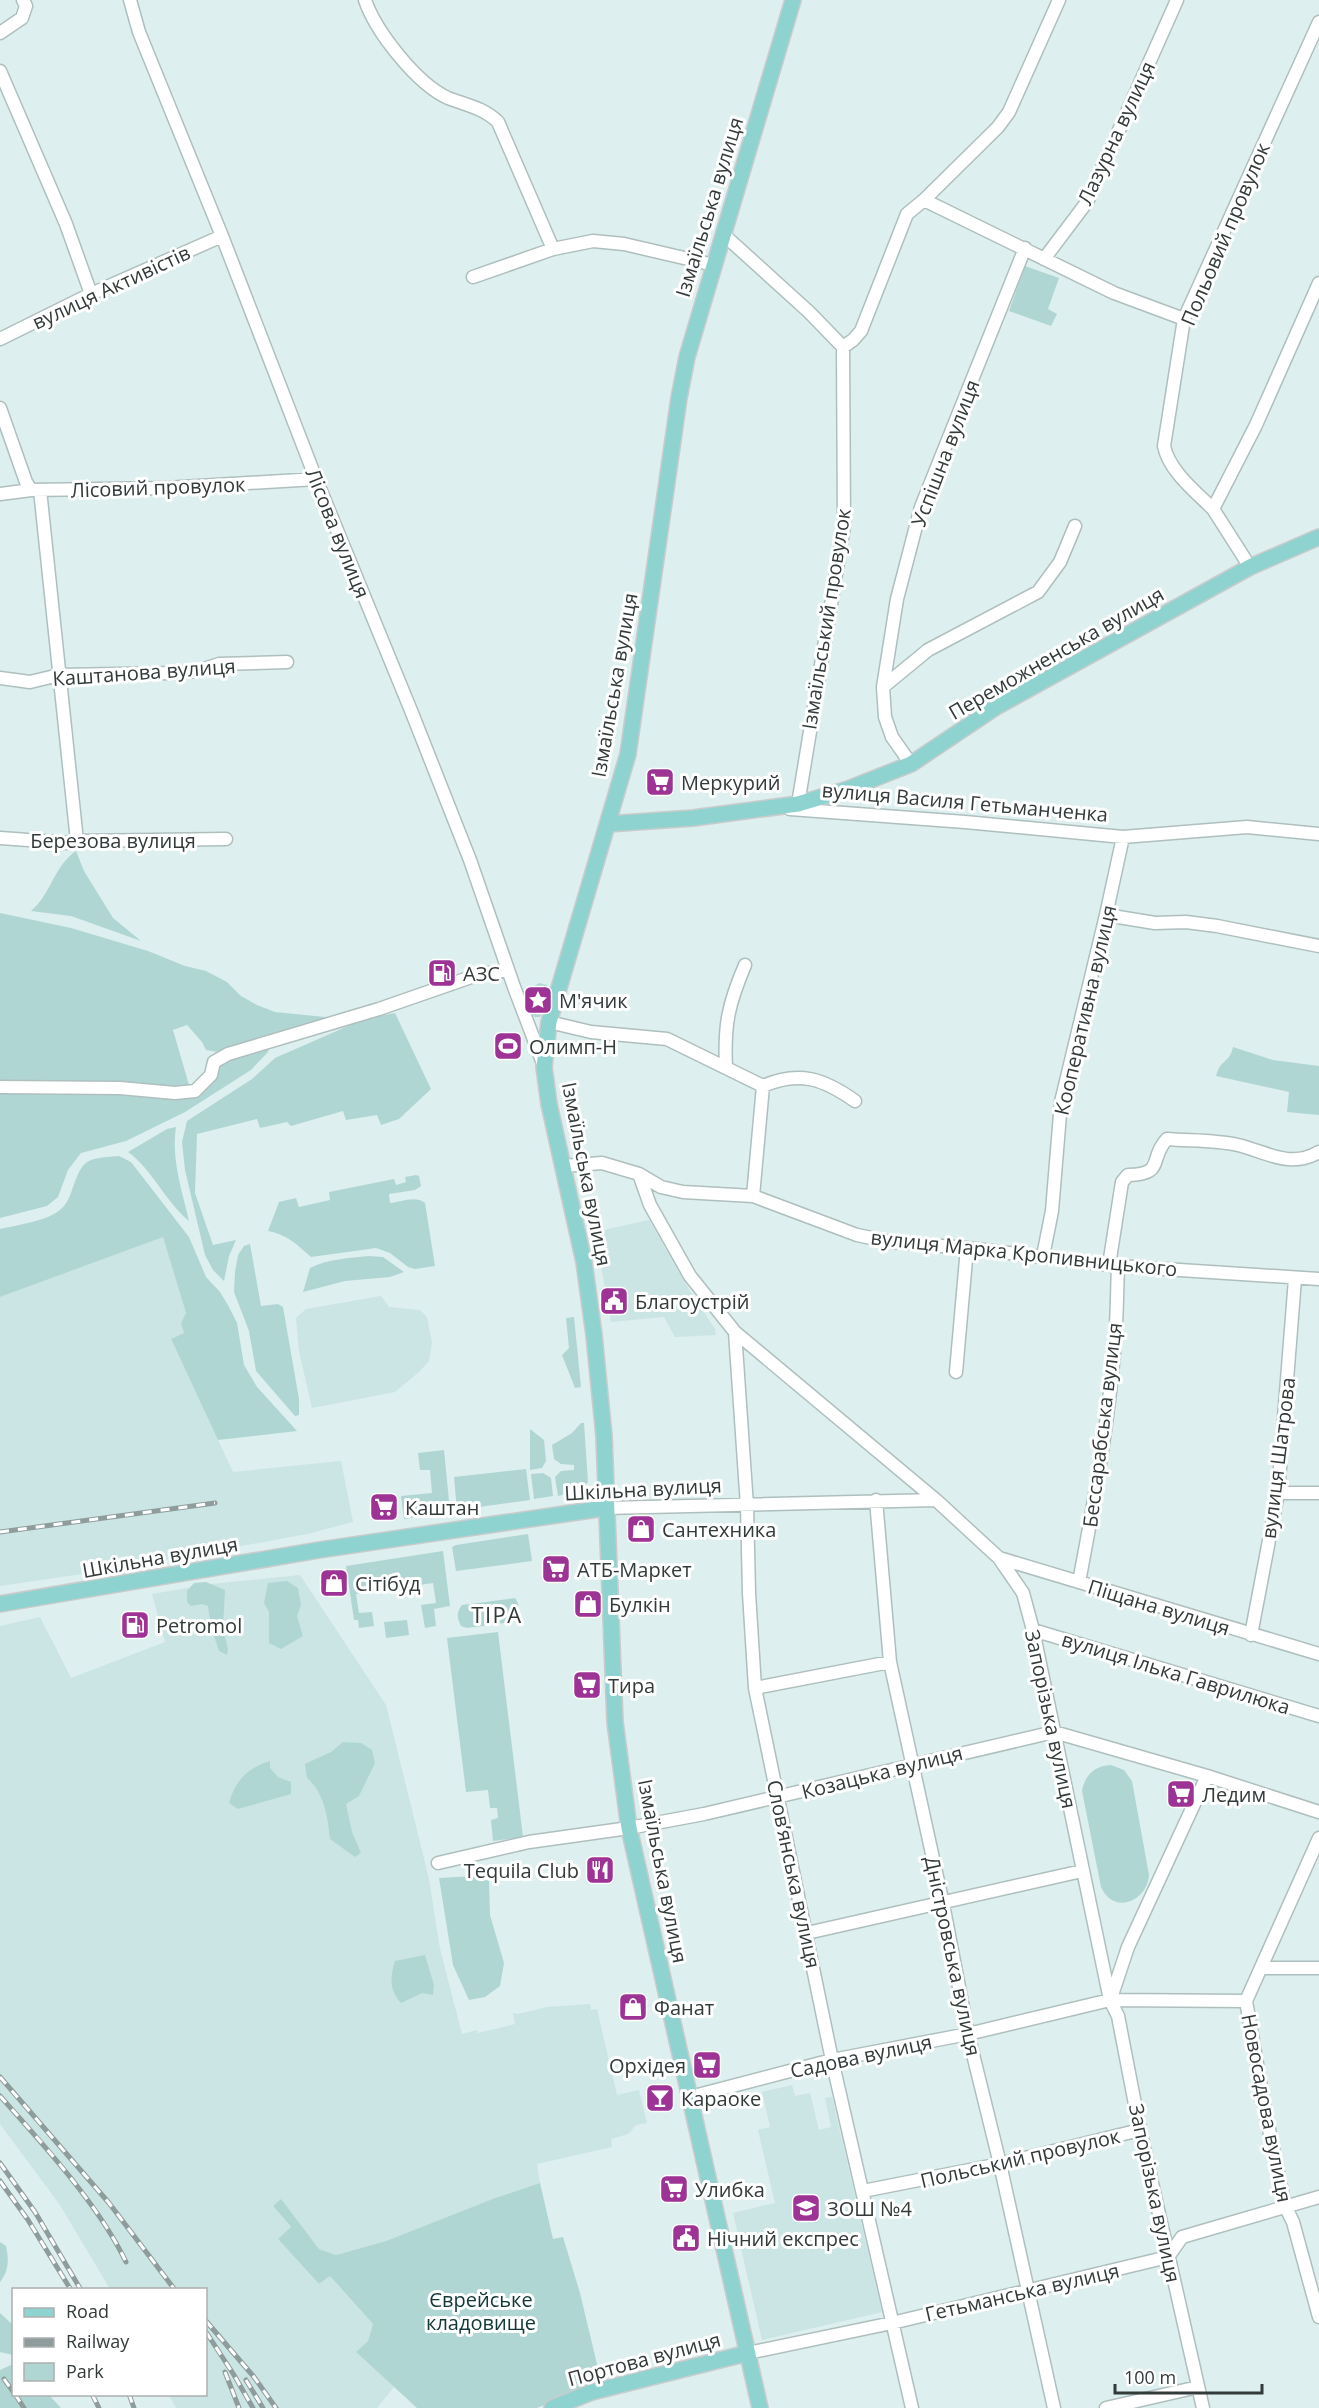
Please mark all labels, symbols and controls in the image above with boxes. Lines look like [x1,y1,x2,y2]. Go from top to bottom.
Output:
street label: Лазурна вулиця [1071,57,1161,209]
street label: Ізмаїльська вулиця [669,114,749,300]
street label: Польовий провулок [1174,138,1276,329]
street label: вулиця Активістів [28,238,194,336]
street label: Успішна вулиця [905,376,985,530]
street label: Лісова вулиця [300,464,376,602]
street label: Лісовий провулок [70,470,246,504]
street label: Ізмаїльський провулок [795,506,857,732]
street label: Переможненська вулиця [943,580,1169,726]
street label: Ізмаїльська вулиця [585,591,643,779]
street label: Каштанова вулиця [52,652,236,692]
supermarket icon: Меркурий [644,766,676,798]
place label: Меркурий [681,769,780,796]
street label: вулиця Василя Гетьманченка [821,776,1109,828]
street label: Березова вулиця [30,827,196,854]
street label: Кооперативна вулиця [1048,902,1122,1118]
fuel station icon: АЗС [426,957,458,989]
place label: АЗС [463,960,500,987]
place icon: М'ячик [522,984,554,1016]
place label: М'ячик [559,987,628,1014]
sports icon: Олимп-Н [492,1030,524,1062]
place label: Олимп-Н [529,1033,617,1060]
street label: Ізмаїльська вулиця [556,1080,618,1268]
street label: вулиця Марка Кропивницького [869,1223,1179,1283]
public building icon: Благоустрій [598,1285,630,1317]
place label: Благоустрій [635,1288,749,1315]
street label: Бессарабська вулиця [1076,1321,1128,1529]
street label: вулиця Шатрова [1255,1376,1301,1540]
street label: Шкільна вулиця [564,1471,722,1507]
supermarket icon: Каштан [368,1491,400,1523]
place label: Каштан [405,1494,479,1521]
shop icon: Сантехника [625,1513,657,1545]
place label: Сантехника [662,1516,776,1543]
street label: Шкільна вулиця [80,1530,240,1584]
supermarket icon: АТБ-Маркет [540,1553,572,1585]
place label: АТБ-Маркет [577,1556,692,1583]
shop icon: Сітібуд [318,1567,350,1599]
place label: Сітібуд [355,1570,421,1597]
street label: Піщана вулиця [1085,1573,1233,1641]
shop icon: Булкін [572,1588,604,1620]
place label: Булкін [609,1591,671,1618]
district label: ТІРА [471,1599,523,1629]
fuel station icon: Petromol [119,1609,151,1641]
place label: Petromol [156,1612,242,1639]
street label: вулиця Ілька Гаврилюка [1059,1625,1293,1721]
street label: Запорізька вулиця [1019,1627,1083,1811]
supermarket icon: Тира [571,1669,603,1701]
place label: Тира [608,1672,655,1699]
street label: Козацька вулиця [799,1739,965,1805]
street label: Ізмаїльська вулиця [632,1777,694,1965]
street label: Словʼянська вулиця [761,1777,827,1971]
supermarket icon: Ледим [1165,1778,1197,1810]
place label: Ледим [1202,1781,1266,1808]
restaurant icon: Tequila Club [584,1854,616,1886]
street label: Дністровська вулиця [919,1854,987,2058]
place label: Tequila Club [464,1857,579,1884]
shop icon: Фанат [617,1991,649,2023]
place label: Фанат [654,1994,714,2021]
street label: Новосадова вулиця [1235,2011,1299,2205]
street label: Садова вулиця [788,2028,934,2084]
supermarket icon: Орхідея [691,2049,723,2081]
place label: Орхідея [609,2052,686,2079]
bar icon: Караоке [644,2082,676,2114]
place label: Караоке [681,2085,761,2112]
street label: Запорізька вулиця [1123,2101,1187,2285]
street label: Польський провулок [918,2122,1123,2194]
supermarket icon: Улибка [658,2173,690,2205]
place label: Улибка [695,2176,765,2203]
school or university icon: ЗОШ №4 [790,2192,822,2224]
place label: ЗОШ №4 [827,2195,912,2222]
public building icon: Нічний експрес [670,2222,702,2254]
place label: Нічний експрес [707,2225,859,2252]
street label: Гетьманська вулиця [922,2257,1122,2327]
park label: Єврейське кладовище [426,2286,536,2336]
legend [12,2288,207,2396]
text: Road [66,2299,109,2323]
street label: Портова вулиця [565,2326,723,2392]
text: Railway [66,2329,130,2353]
scale bar [1115,2357,1262,2395]
text: Park [66,2359,104,2383]
text: 100 m [1124,2365,1176,2389]

